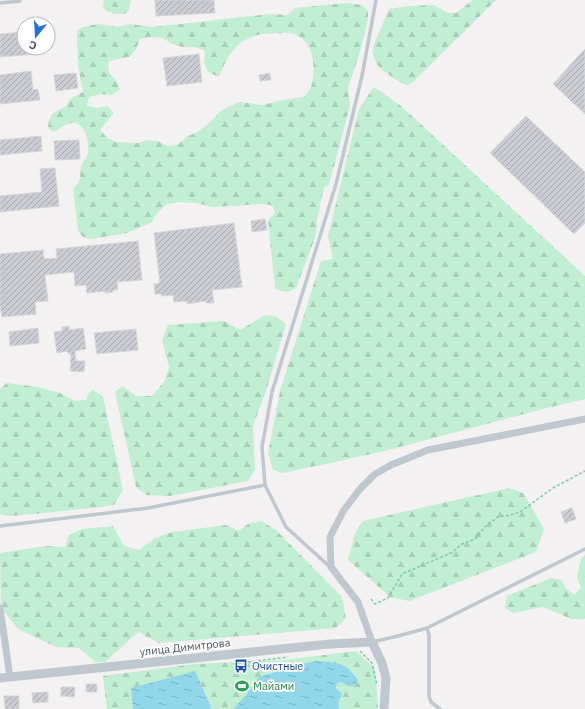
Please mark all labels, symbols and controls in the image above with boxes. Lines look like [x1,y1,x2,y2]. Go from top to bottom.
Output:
north arrow [16,16,56,56]
text: С [27,38,38,53]
street label: улица Димитрова [139,635,231,659]
bus stop icon: Очистные [233,658,249,674]
place label: Очистные [252,659,303,673]
sports icon: Майами [234,678,250,694]
place label: Майами [253,679,294,693]

